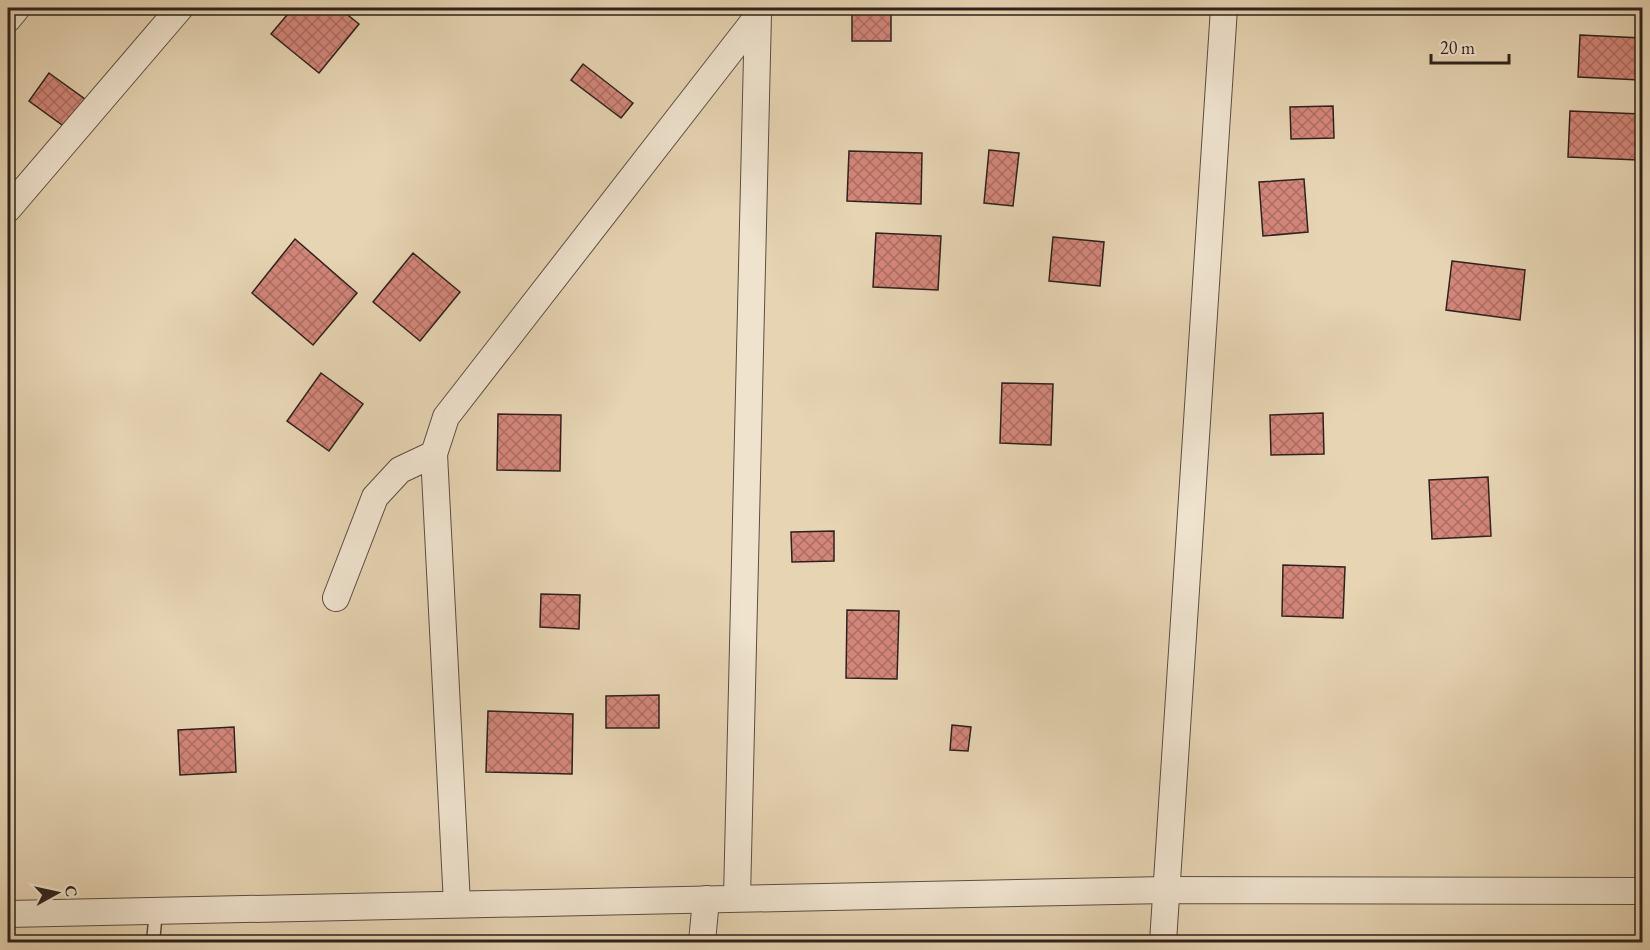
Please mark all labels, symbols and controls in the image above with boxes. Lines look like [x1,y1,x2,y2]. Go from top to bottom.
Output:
scale bar [1431,27,1509,65]
text: 20 m [1440,36,1475,59]
north arrow [27,863,87,923]
text: С [60,884,83,898]

